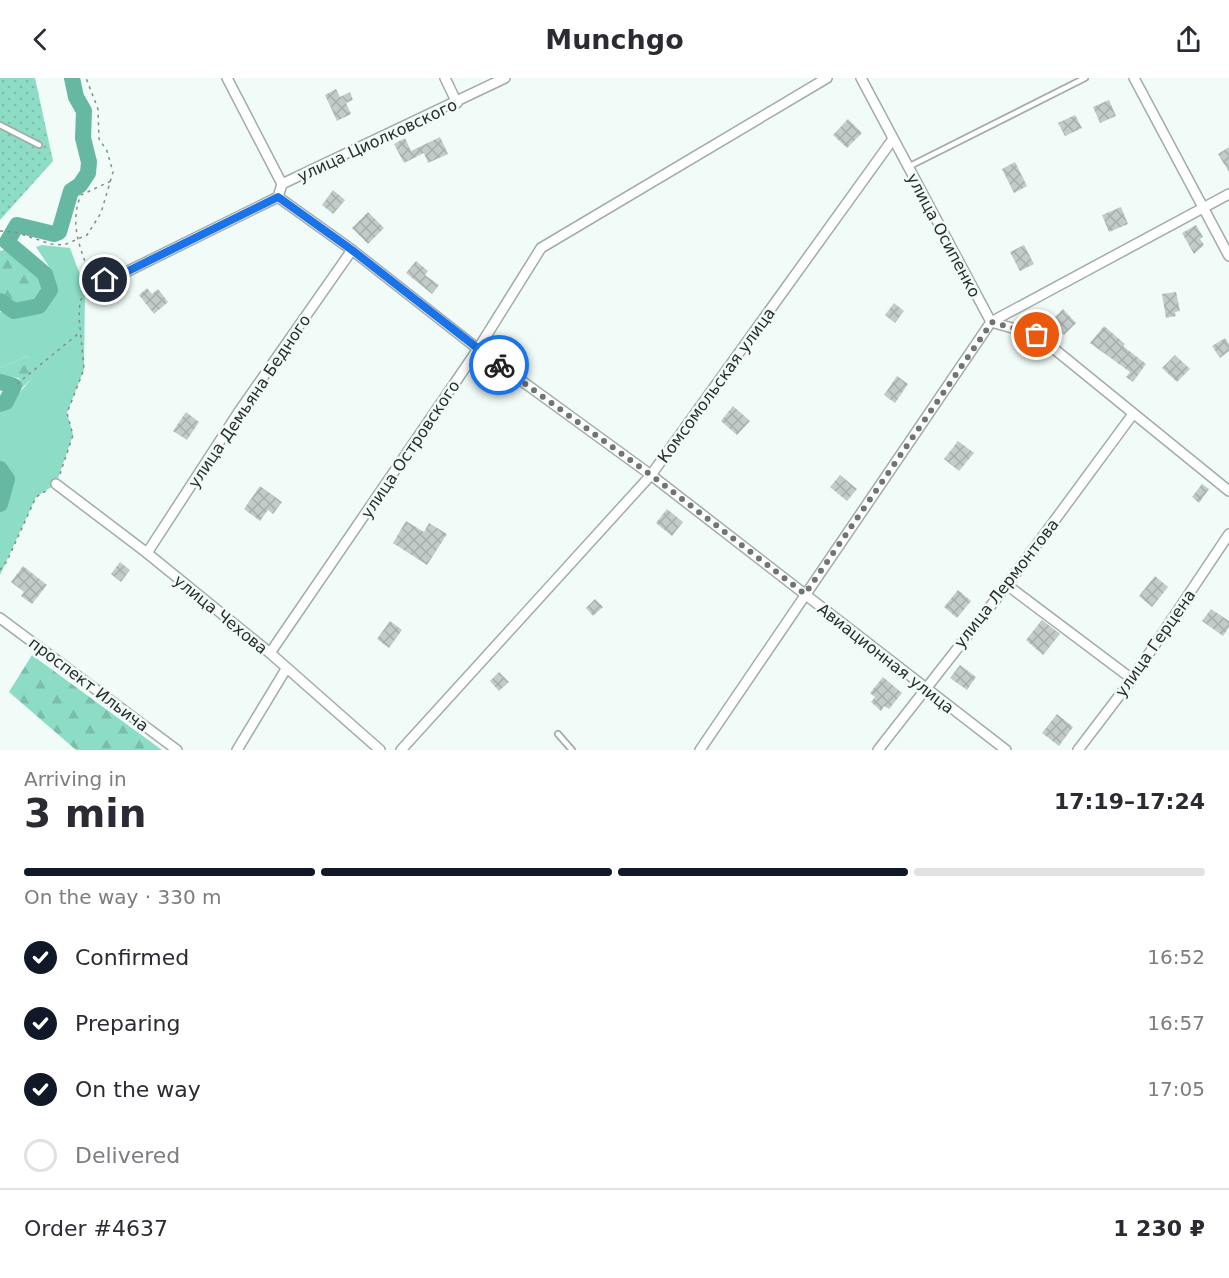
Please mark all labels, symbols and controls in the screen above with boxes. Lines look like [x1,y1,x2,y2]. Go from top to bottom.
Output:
icon: back [24,23,57,56]
icon: share [1172,23,1205,56]
text: Munchgo [545,24,684,55]
street label: улица Циолковского [294,95,460,186]
street label: улица Осипенко [903,170,984,301]
pin [79,254,130,305]
icon: home [88,263,121,296]
street label: Комсомольская улица [654,304,779,467]
pin [1011,309,1062,360]
street label: улица Демьяна Бедного [184,311,315,492]
icon: bag [1020,318,1053,351]
courier [469,335,529,395]
icon: bike [483,349,516,382]
street label: улица Островского [357,377,464,522]
street label: улица Лермонтова [950,515,1063,652]
street label: улица Чехова [170,571,271,658]
street label: улица Герцена [1111,586,1200,701]
street label: Авиационная улица [814,599,958,718]
street label: проспект Ильича [25,633,152,736]
text: Arriving in [24,767,127,791]
text: 17:19–17:24 [1054,789,1205,814]
text: 3 min [24,791,146,836]
text: On the way · 330 m [24,885,222,909]
icon: check [24,941,57,974]
text: Confirmed [75,945,189,970]
text: 16:52 [1147,945,1205,969]
icon: check [24,1007,57,1040]
text: Preparing [75,1011,181,1036]
text: 16:57 [1147,1011,1205,1035]
icon: check [24,1073,57,1106]
text: On the way [75,1077,201,1102]
text: 17:05 [1147,1077,1205,1101]
text: Delivered [75,1143,180,1168]
text: Order #4637 [24,1216,168,1241]
text: 1 230 ₽ [1113,1216,1205,1241]

